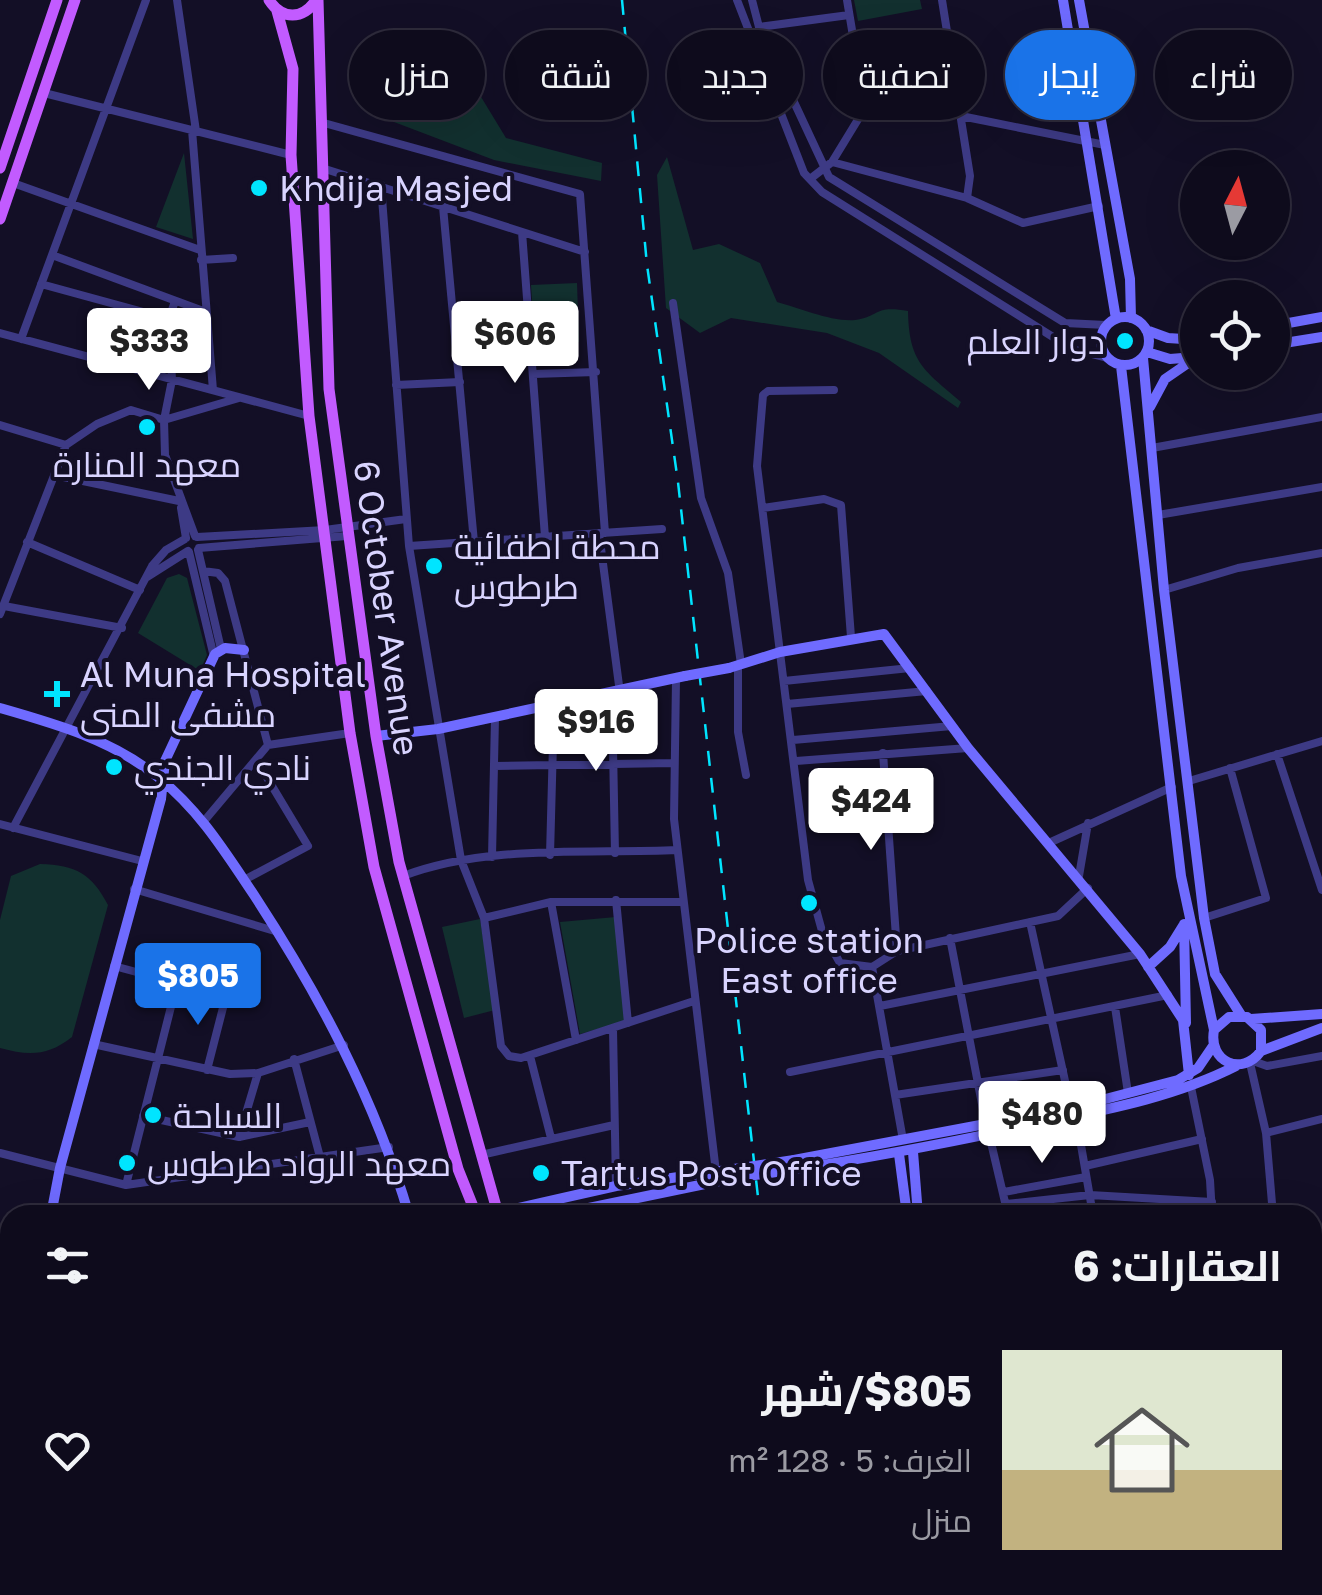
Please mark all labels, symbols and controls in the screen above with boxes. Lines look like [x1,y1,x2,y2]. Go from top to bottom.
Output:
chip: منزل [349,30,485,120]
chip: شقة [505,30,647,120]
chip: جديد [667,30,803,120]
chip: تصفية [823,30,985,120]
chip: إيجار [1005,30,1135,120]
chip: شراء [1155,30,1292,120]
north arrow [1180,150,1290,260]
map controls [1180,150,1290,390]
place label: Khdija Masjed [279,167,513,209]
marker: Khdija Masjed [248,177,270,199]
button: locate [1180,280,1290,390]
pin: $606 [456,301,574,386]
pin: $333 [90,308,208,393]
text: $606 [474,314,556,352]
place label: دوار العلم [967,320,1105,366]
text: $333 [109,321,189,359]
marker: دوار العلم [1114,330,1136,352]
marker: معهد المنارة [136,416,158,438]
place label: معهد المنارة [53,443,241,486]
street label: 6 October Avenue [345,458,429,758]
place label: محطة اطفائية طرطوس [454,525,661,608]
marker: محطة اطفائية طرطوس [423,555,445,577]
place label: Al Muna Hospital مشفى المنى [80,653,366,736]
marker: Al Muna Hospital مشفى المنى [44,681,70,707]
pin: $916 [537,689,655,774]
text: $916 [557,702,635,740]
place label: نادي الجندي [134,746,311,795]
marker: نادي الجندي [103,756,125,778]
pin: $424 [812,768,930,853]
text: $424 [831,781,911,819]
marker: Police station East office [798,892,820,914]
place label: Police station East office [694,919,924,1001]
pin: $805 [139,943,257,1028]
text: $805 [157,956,239,994]
pin: $480 [983,1081,1101,1166]
place label: السياحة [173,1094,282,1136]
text: $480 [1001,1094,1083,1132]
marker: السياحة [142,1104,164,1126]
place label: معهد الرواد طرطوس [147,1142,451,1185]
marker: معهد الرواد طرطوس [116,1152,138,1174]
place label: Tartus Post Office [561,1152,862,1194]
marker: Tartus Post Office [530,1162,552,1184]
icon: filters [40,1238,95,1293]
text: العقارات: 6 [1073,1240,1282,1290]
text: $805/شهر [762,1365,972,1415]
icon: home [1082,1390,1202,1510]
icon: heart [40,1423,95,1478]
text: الغرف: 5 · 128 m² [728,1441,972,1479]
text: منزل [911,1501,972,1539]

